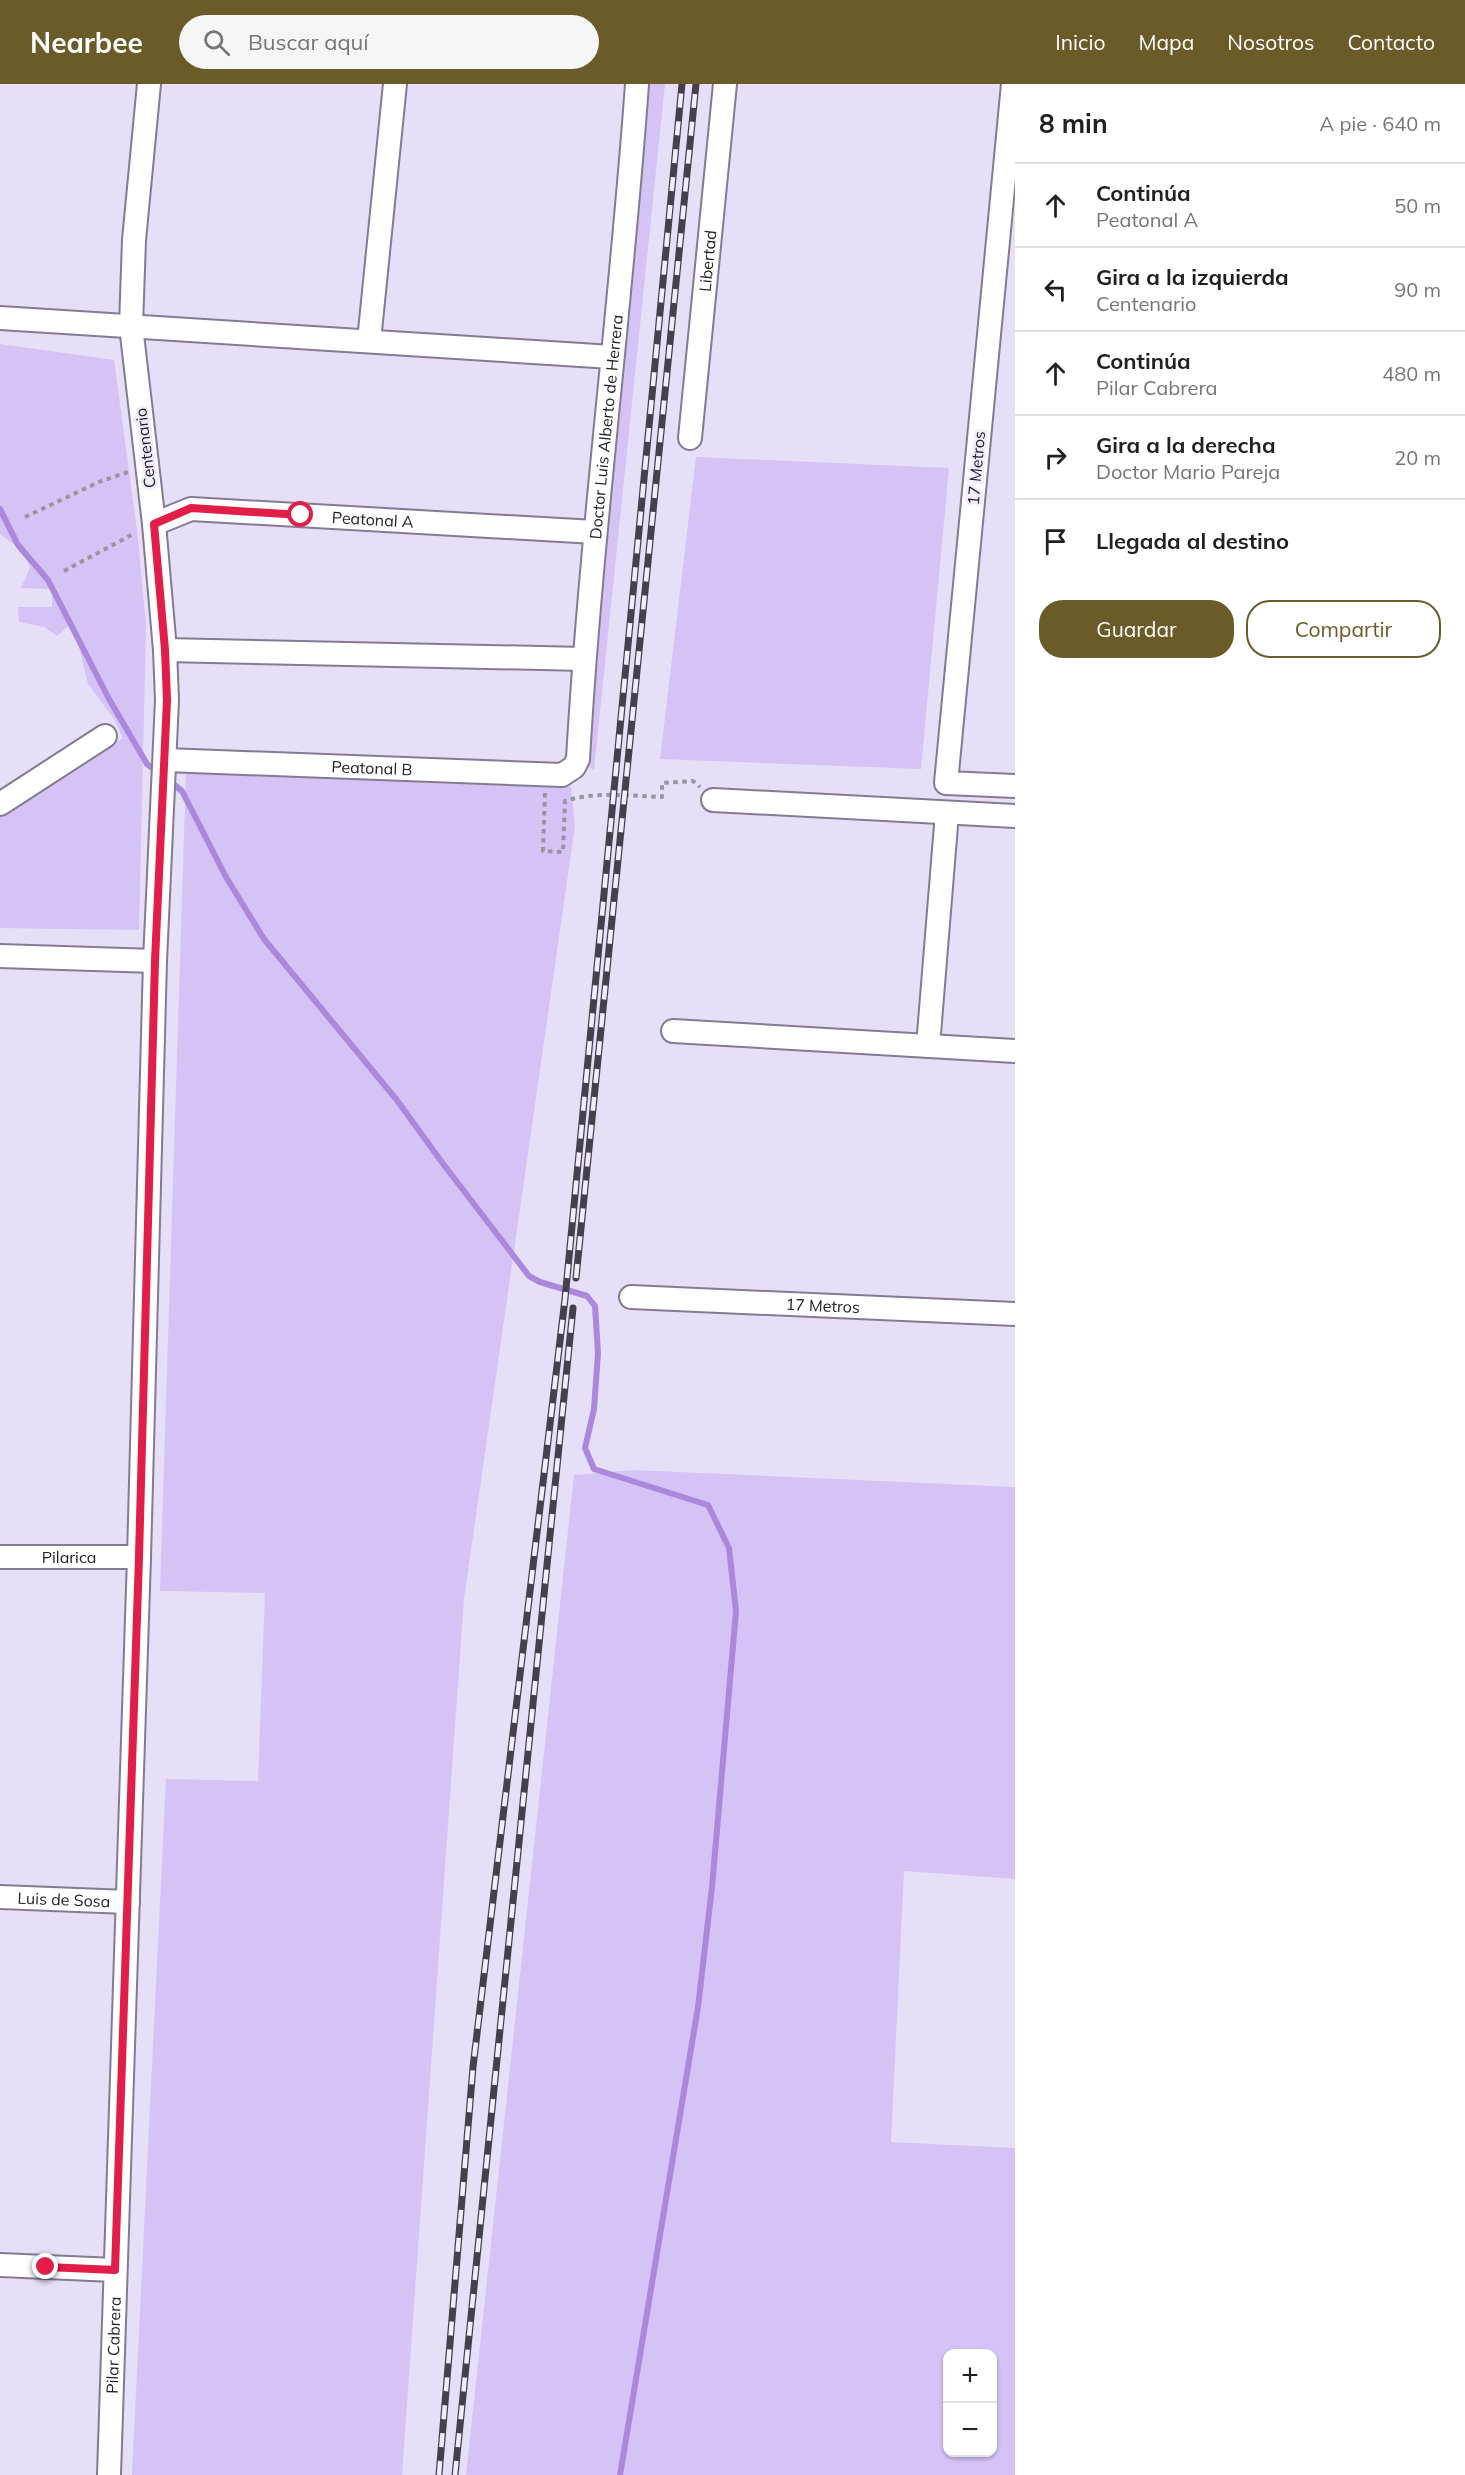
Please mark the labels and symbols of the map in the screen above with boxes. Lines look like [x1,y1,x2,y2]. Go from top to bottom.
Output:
street label: Libertad [695,229,721,293]
street label: Doctor Luis Alberto de Herrera [585,314,627,540]
street label: Centenario [130,407,160,489]
street label: 17 Metros [963,430,989,506]
route start [287,501,313,527]
street label: Peatonal A [331,507,414,532]
street label: Peatonal B [331,756,413,779]
street label: 17 Metros [785,1294,860,1317]
street label: Pilarica [42,1547,96,1567]
street label: Luis de Sosa [17,1888,111,1911]
route end [32,2253,58,2279]
street label: Pilar Cabrera [102,2296,125,2394]

